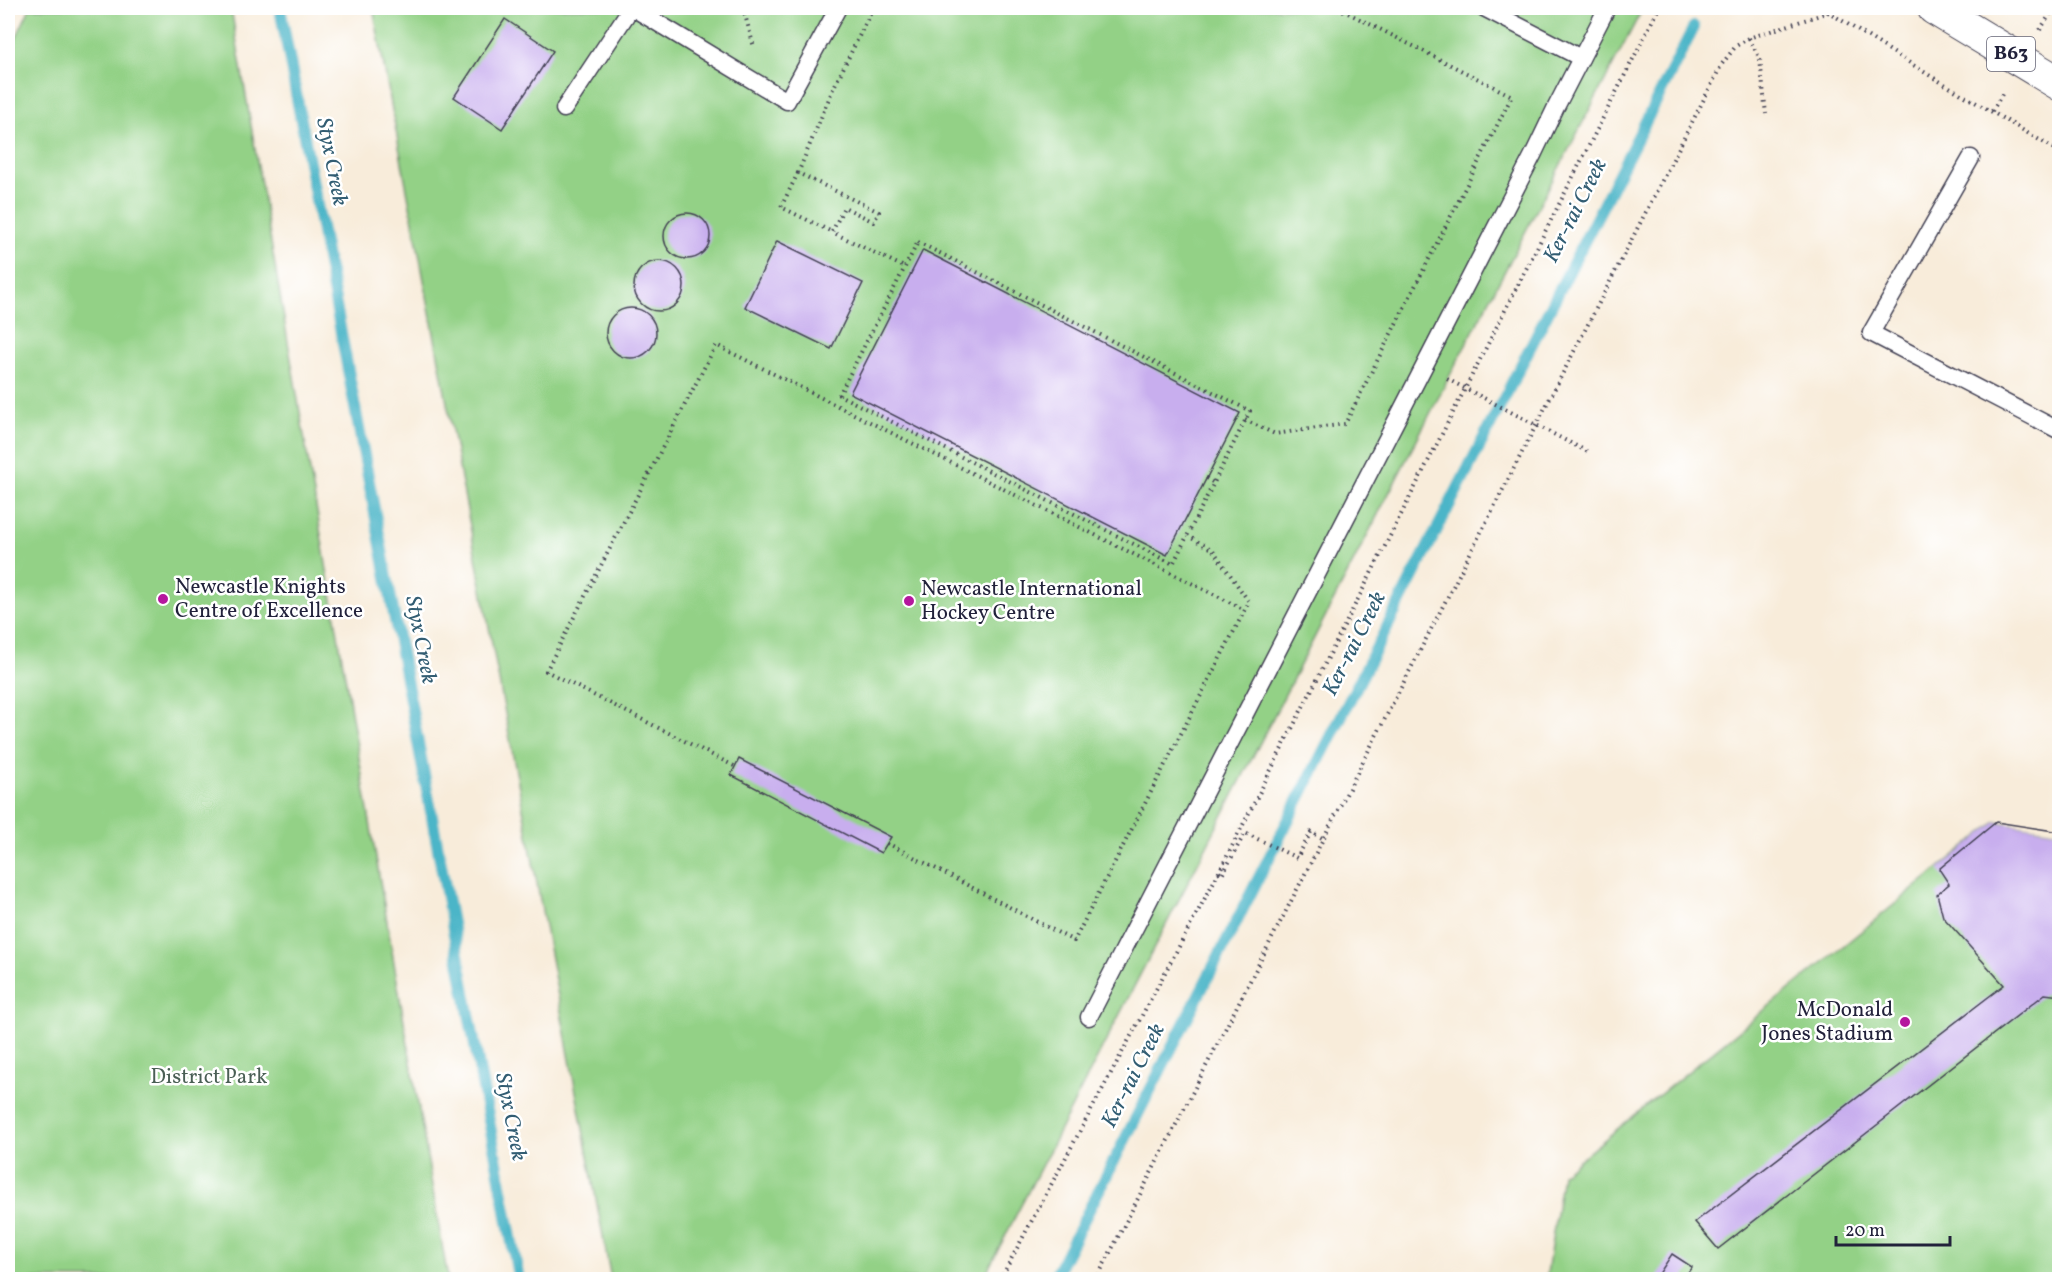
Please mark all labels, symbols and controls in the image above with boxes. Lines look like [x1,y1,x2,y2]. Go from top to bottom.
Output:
road number: B63 [1987,37,2035,71]
water label: Styx Creek [307,115,355,209]
water label: Ker-rai Creek [1536,153,1616,269]
place label: Newcastle Knights Centre of Excellence [175,573,363,626]
place label: Newcastle International Hockey Centre [921,575,1142,628]
water label: Ker-rai Creek [1315,586,1395,702]
marker: Newcastle Knights Centre of Excellence [156,592,170,606]
water label: Styx Creek [396,593,444,687]
marker: Newcastle International Hockey Centre [902,594,916,608]
place label: McDonald Jones Stadium [1761,996,1893,1049]
marker: McDonald Jones Stadium [1898,1015,1912,1029]
water label: Ker-rai Creek [1094,1018,1174,1134]
park label: District Park [151,1063,268,1092]
water label: Styx Creek [486,1070,534,1164]
scale bar [1836,1209,1950,1247]
text: 20 m [1845,1219,1885,1244]

